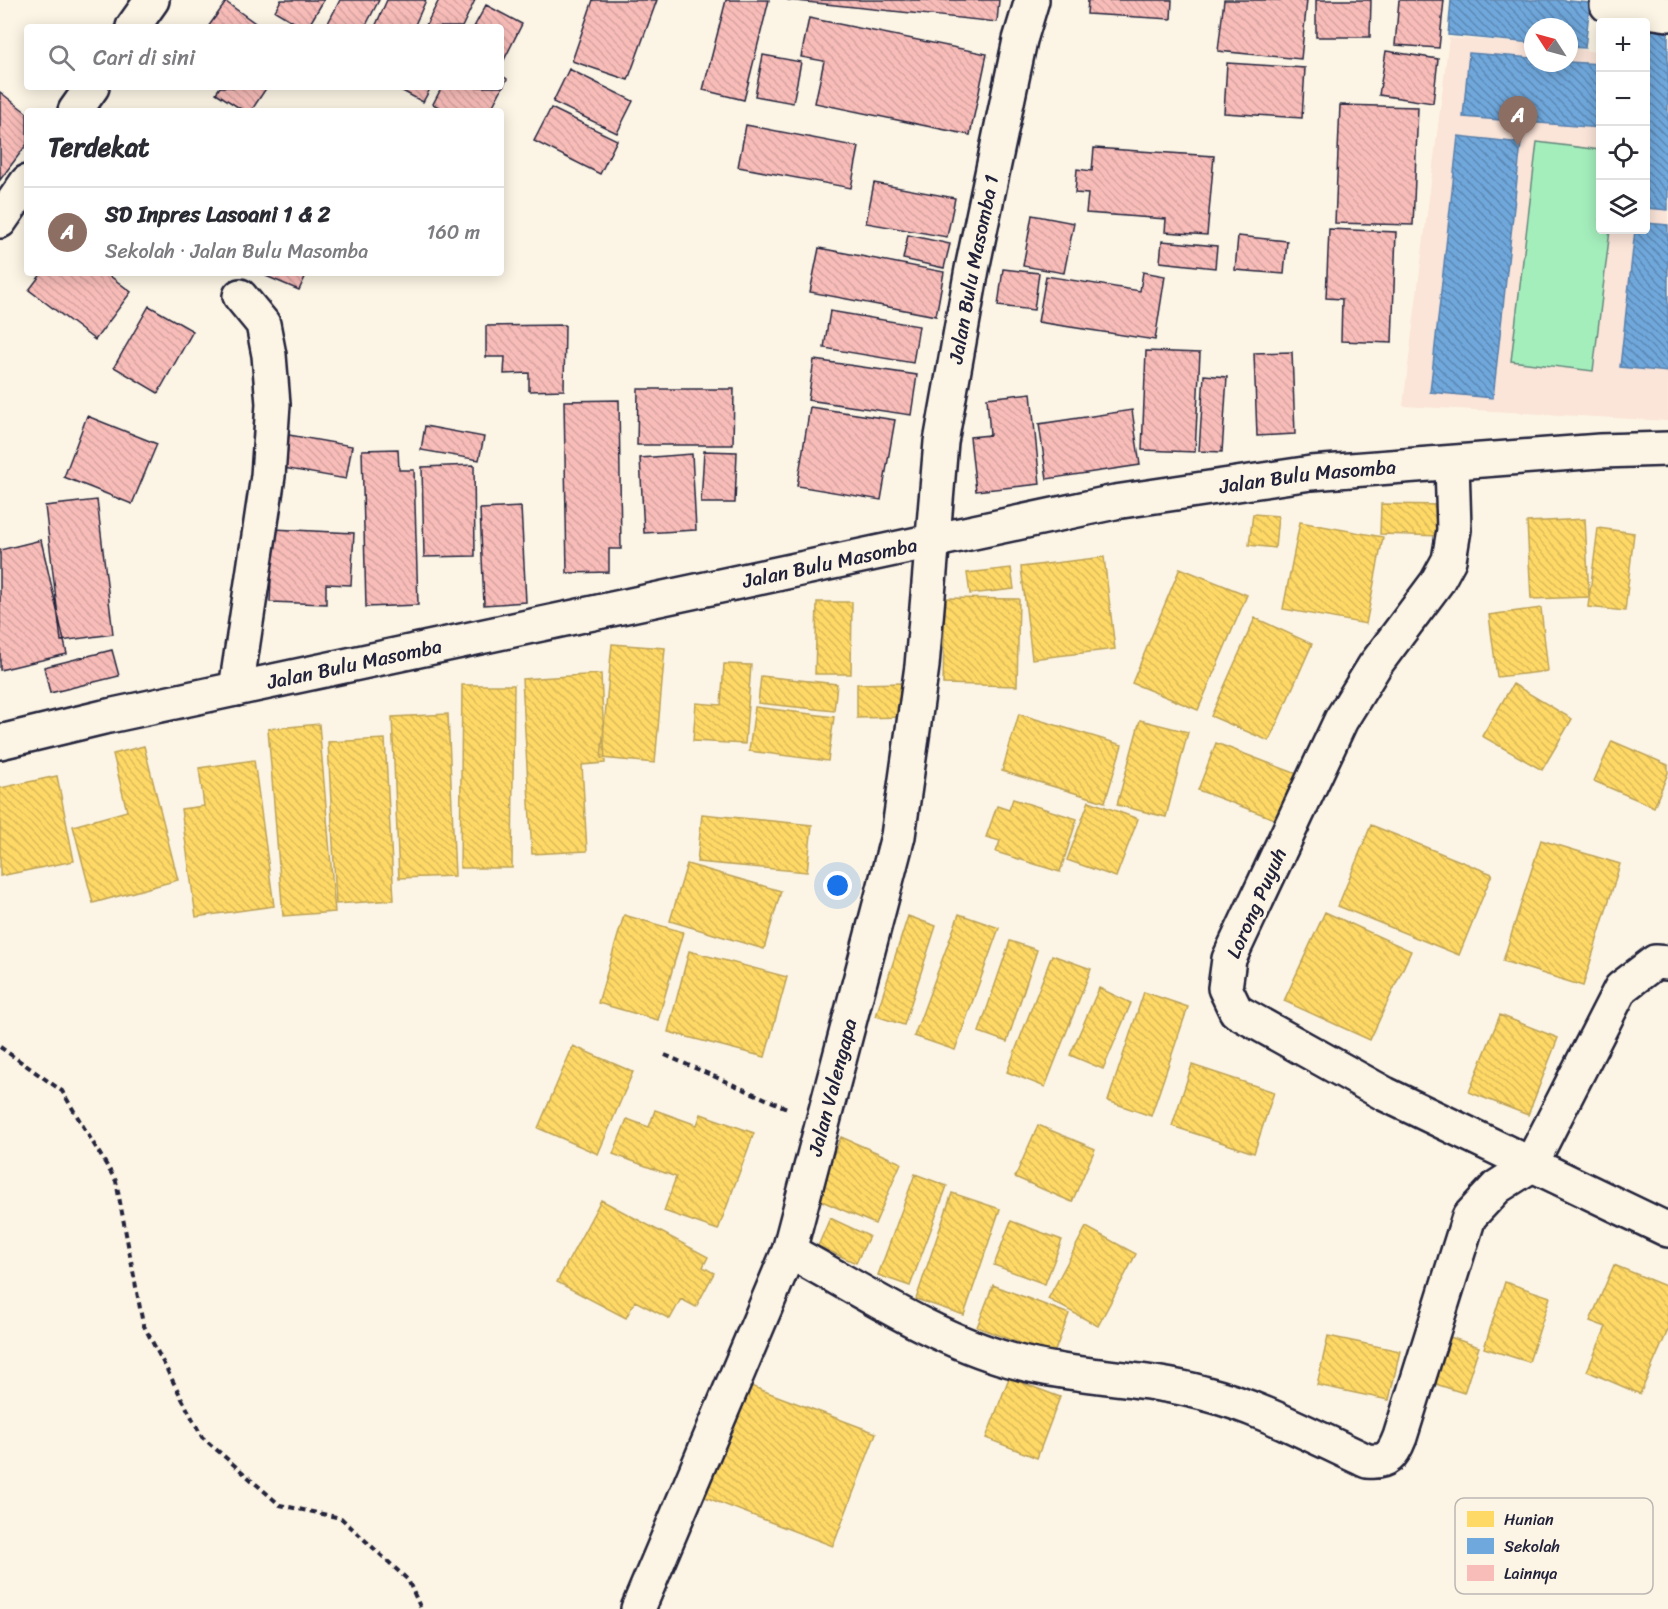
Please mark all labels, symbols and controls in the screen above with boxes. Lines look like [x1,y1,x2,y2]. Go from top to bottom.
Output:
north arrow [1524,18,1578,72]
map controls [1596,18,1650,234]
button: + [1596,18,1650,72]
search box [24,24,504,90]
text: Cari di sini [93,38,195,77]
icon: search [45,41,78,74]
button: − [1596,72,1650,126]
pin: A [1498,96,1538,146]
text: Terdekat [48,124,149,170]
button: locate [1596,126,1650,180]
street label: Jalan Bulu Masomba 1 [938,172,1009,367]
button: layers [1596,180,1650,234]
text: SD Inpres Lasoani 1 & 2 [105,195,331,234]
text: A [61,215,74,250]
text: 160 m [427,215,480,250]
text: Sekolah · Jalan Bulu Masomba [105,234,368,269]
street label: Jalan Bulu Masomba [1216,450,1397,505]
street label: Jalan Bulu Masomba [738,528,921,599]
street label: Jalan Bulu Masomba [263,629,445,700]
street label: Lorong Puyuh [1216,842,1296,964]
your location [823,871,852,900]
street label: Jalan Valengapa [797,1015,867,1161]
legend [1455,1498,1653,1594]
text: Hunian [1504,1505,1554,1534]
text: Sekolah [1504,1532,1560,1561]
text: Lainnya [1504,1559,1557,1588]

